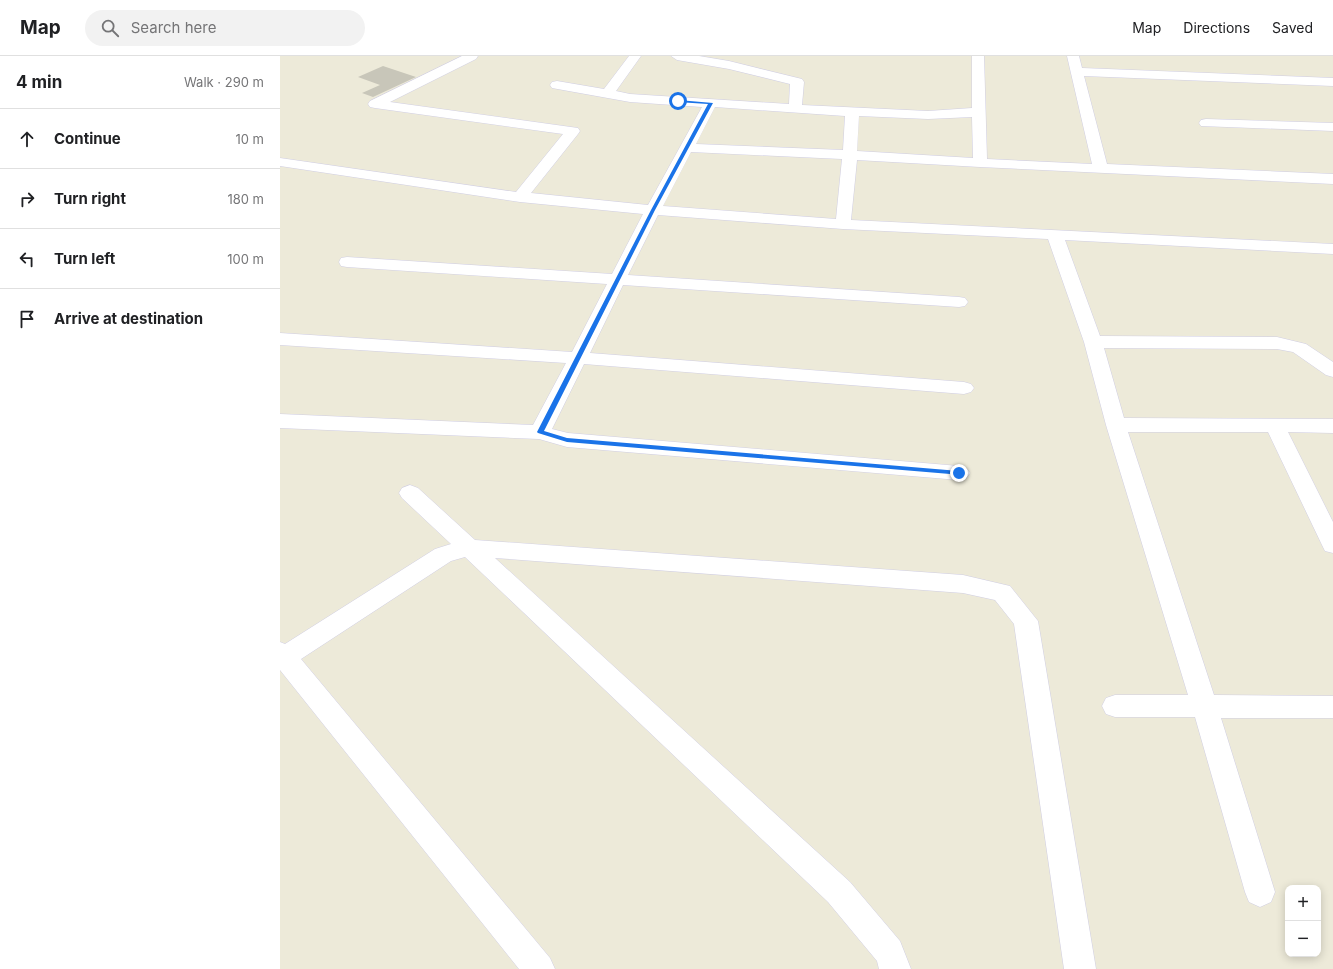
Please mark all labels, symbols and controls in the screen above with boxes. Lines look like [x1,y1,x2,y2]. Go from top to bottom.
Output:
search box [85,10,365,46]
text: Map [20,16,61,39]
icon: search [99,17,121,39]
text: Search here [131,18,216,37]
text: Map [1132,19,1161,36]
text: Directions [1183,19,1250,36]
text: Saved [1272,19,1313,36]
text: 4 min [16,72,62,92]
text: Walk · 290 m [184,74,264,90]
route start [669,92,687,110]
icon: ahead [16,128,38,150]
text: Continue [54,129,121,148]
text: 10 m [235,131,264,147]
icon: right [16,188,38,210]
text: Turn right [54,189,126,208]
text: 180 m [227,191,264,207]
icon: left [16,248,38,270]
text: Turn left [54,249,115,268]
text: 100 m [227,251,264,267]
icon: arrive [16,308,38,330]
text: Arrive at destination [54,309,203,328]
route end [950,464,968,482]
map controls [1285,885,1321,957]
button: + [1285,885,1321,921]
button: − [1285,921,1321,957]

